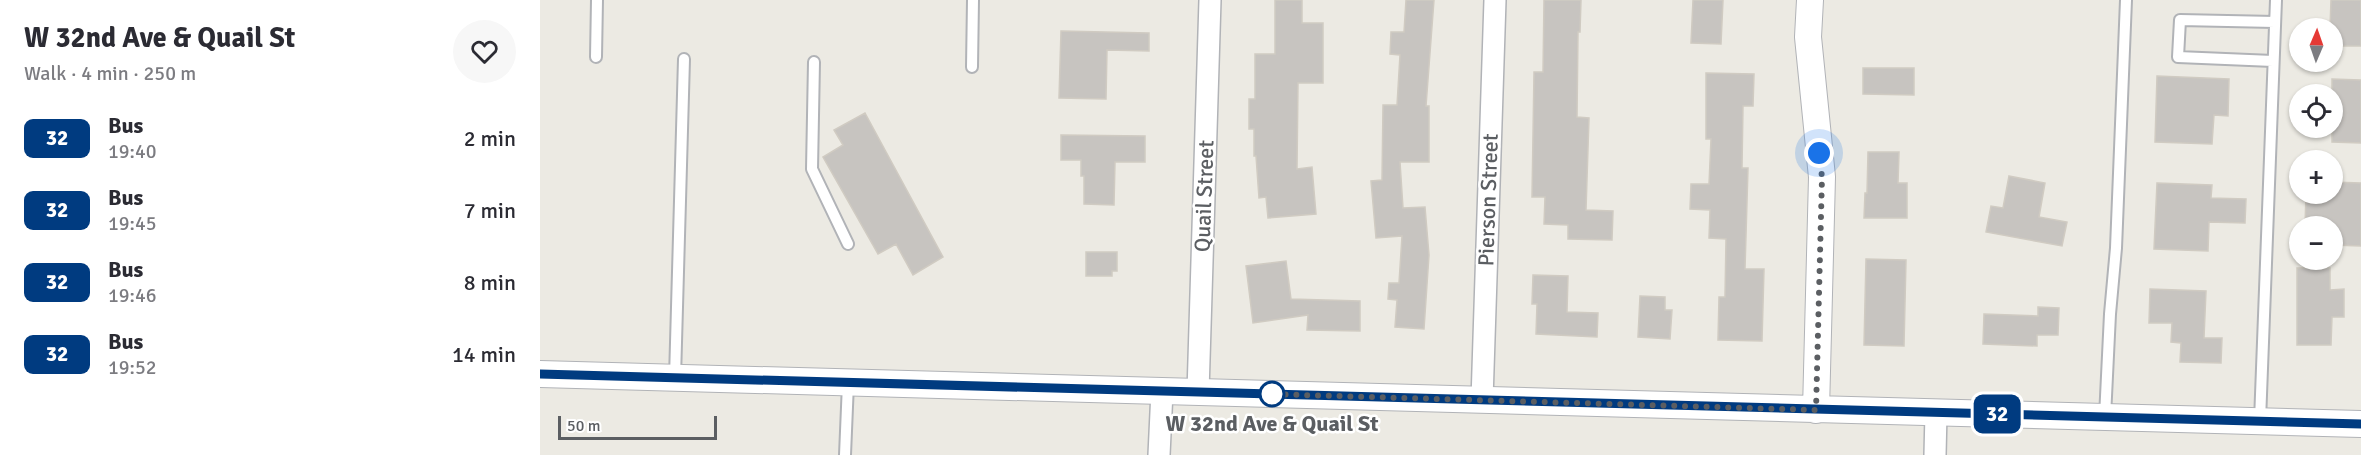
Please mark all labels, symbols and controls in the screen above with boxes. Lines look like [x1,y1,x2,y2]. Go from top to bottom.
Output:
north arrow [2289,18,2343,72]
map controls [2289,18,2343,270]
button: heart [453,20,516,83]
text: W 32nd Ave & Quail St [24,21,295,55]
text: Walk · 4 min · 250 m [24,61,196,86]
button: locate [2289,84,2343,138]
text: Bus [108,112,143,139]
text: 32 [46,125,68,151]
text: 2 min [464,125,516,152]
street label: Pierson Street [1472,133,1504,267]
your location [1804,138,1834,168]
text: 19:40 [108,139,157,164]
street label: Quail Street [1189,139,1219,253]
button: + [2289,150,2343,204]
text: Bus [108,184,143,211]
text: 32 [46,197,68,223]
text: 7 min [464,197,516,224]
text: 19:45 [108,211,157,236]
button: − [2289,216,2343,270]
text: Bus [108,256,143,283]
text: 32 [46,269,68,295]
text: 8 min [464,269,516,296]
text: 19:46 [108,283,157,308]
text: Bus [108,328,143,355]
text: 32 [46,341,68,367]
text: 14 min [452,341,516,368]
text: 19:52 [108,355,157,380]
marker: W 32nd Ave & Quail St [1259,381,1285,407]
line badge: 32 [1970,394,2024,434]
text: 32 [1986,401,2008,427]
place label: W 32nd Ave & Quail St [1165,410,1379,437]
scale bar [558,413,717,440]
text: 50 m [567,416,601,436]

